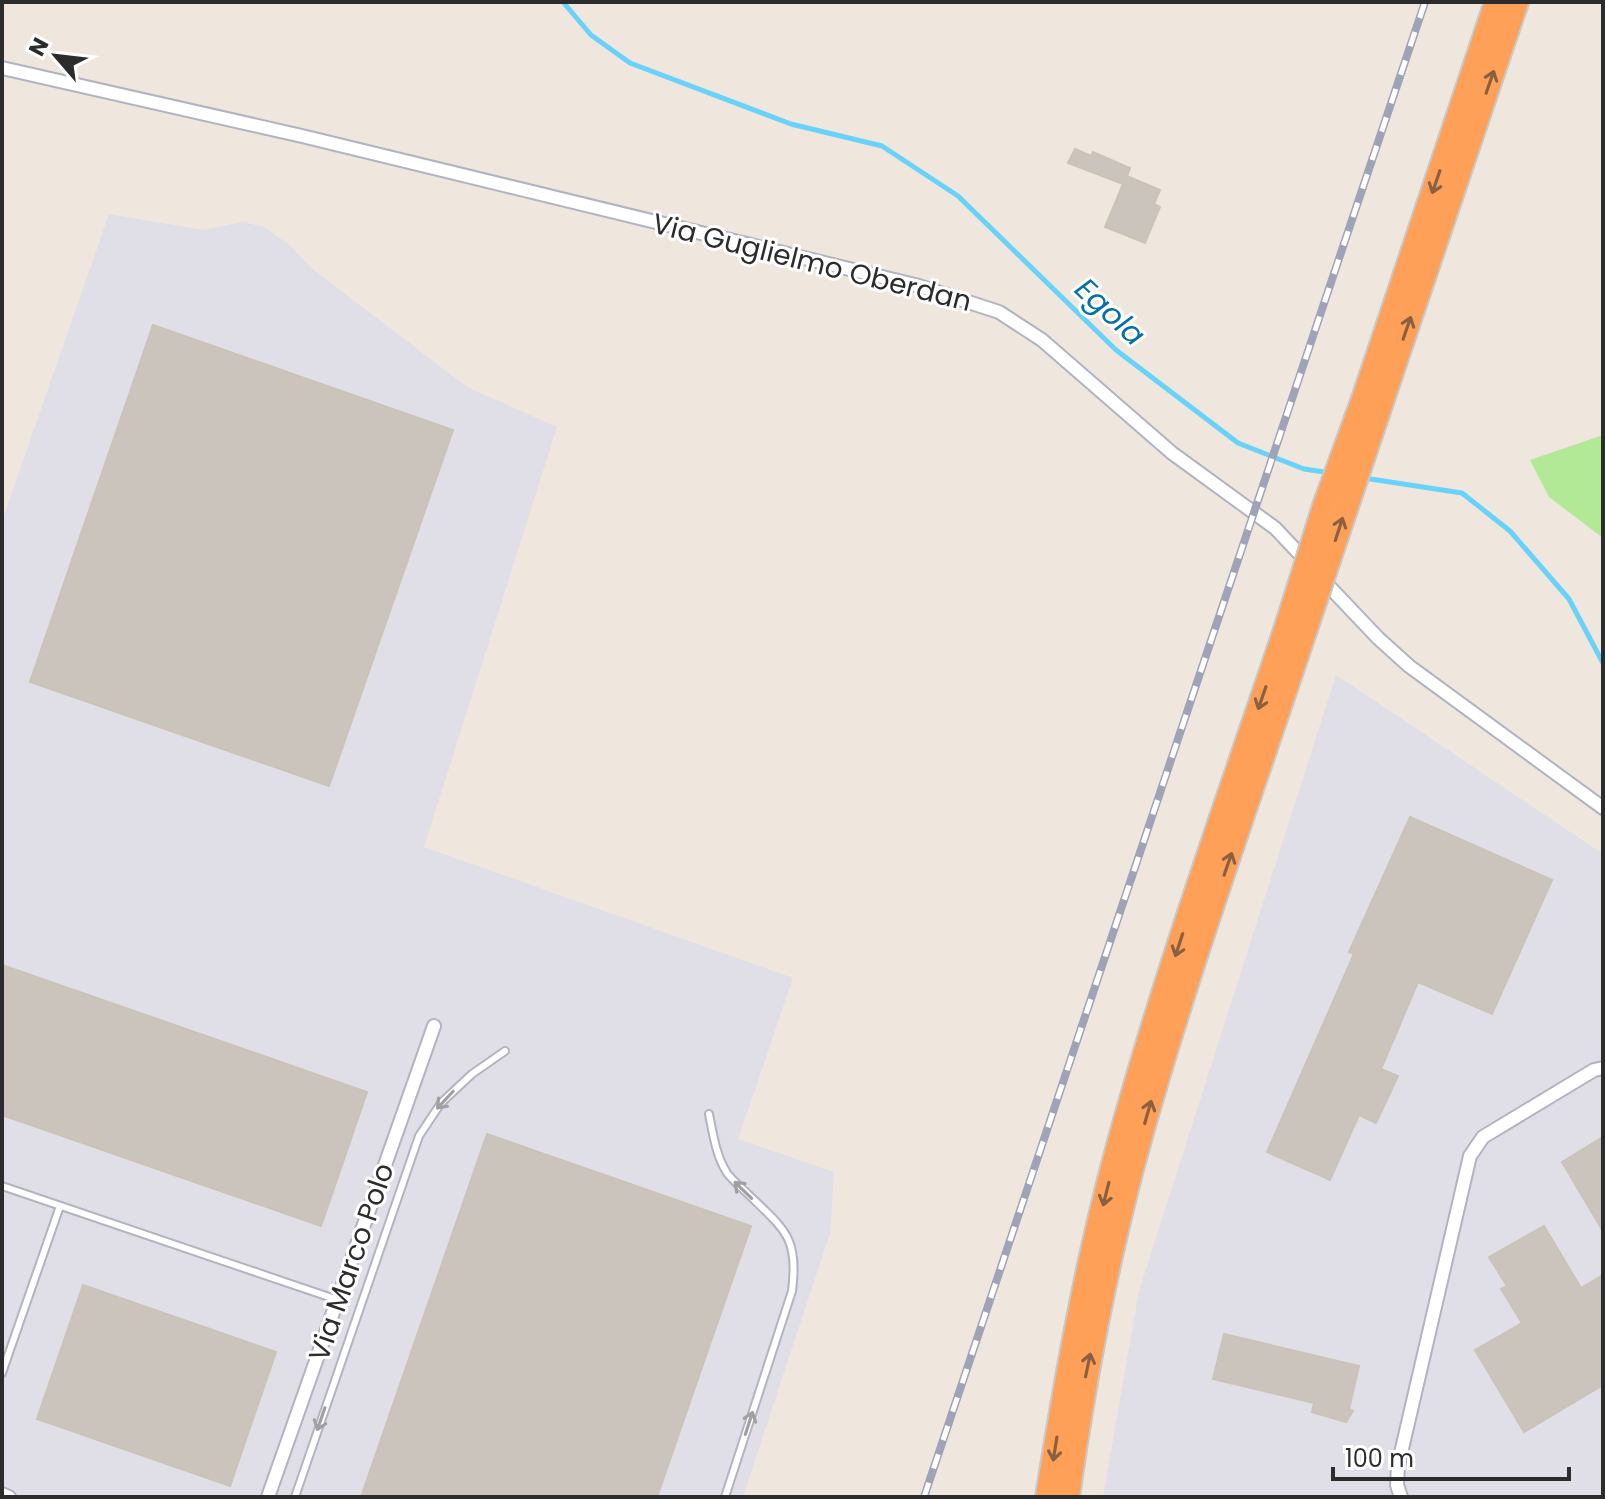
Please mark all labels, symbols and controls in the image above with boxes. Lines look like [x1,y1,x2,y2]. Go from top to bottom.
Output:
north arrow [16,16,96,96]
text: N [21,32,56,61]
one-way arrow [1484,69,1499,94]
one-way arrow [1427,169,1442,194]
street label: Via Guglielmo Oberdan [648,204,976,321]
water label: Egola [1065,268,1155,356]
one-way arrow [1401,316,1416,341]
one-way arrow [1332,516,1347,541]
one-way arrow [1253,685,1268,710]
one-way arrow [1221,852,1236,877]
one-way arrow [1171,931,1186,957]
one-way arrow [436,1089,455,1110]
one-way arrow [1141,1099,1156,1125]
street label: Via Marco Polo [299,1158,404,1366]
one-way arrow [733,1180,753,1199]
one-way arrow [1098,1181,1113,1206]
one-way arrow [1081,1352,1096,1378]
one-way arrow [313,1406,328,1431]
one-way arrow [743,1411,757,1436]
scale bar [1333,1431,1569,1481]
one-way arrow [1047,1436,1062,1461]
text: 100 m [1345,1442,1414,1475]

